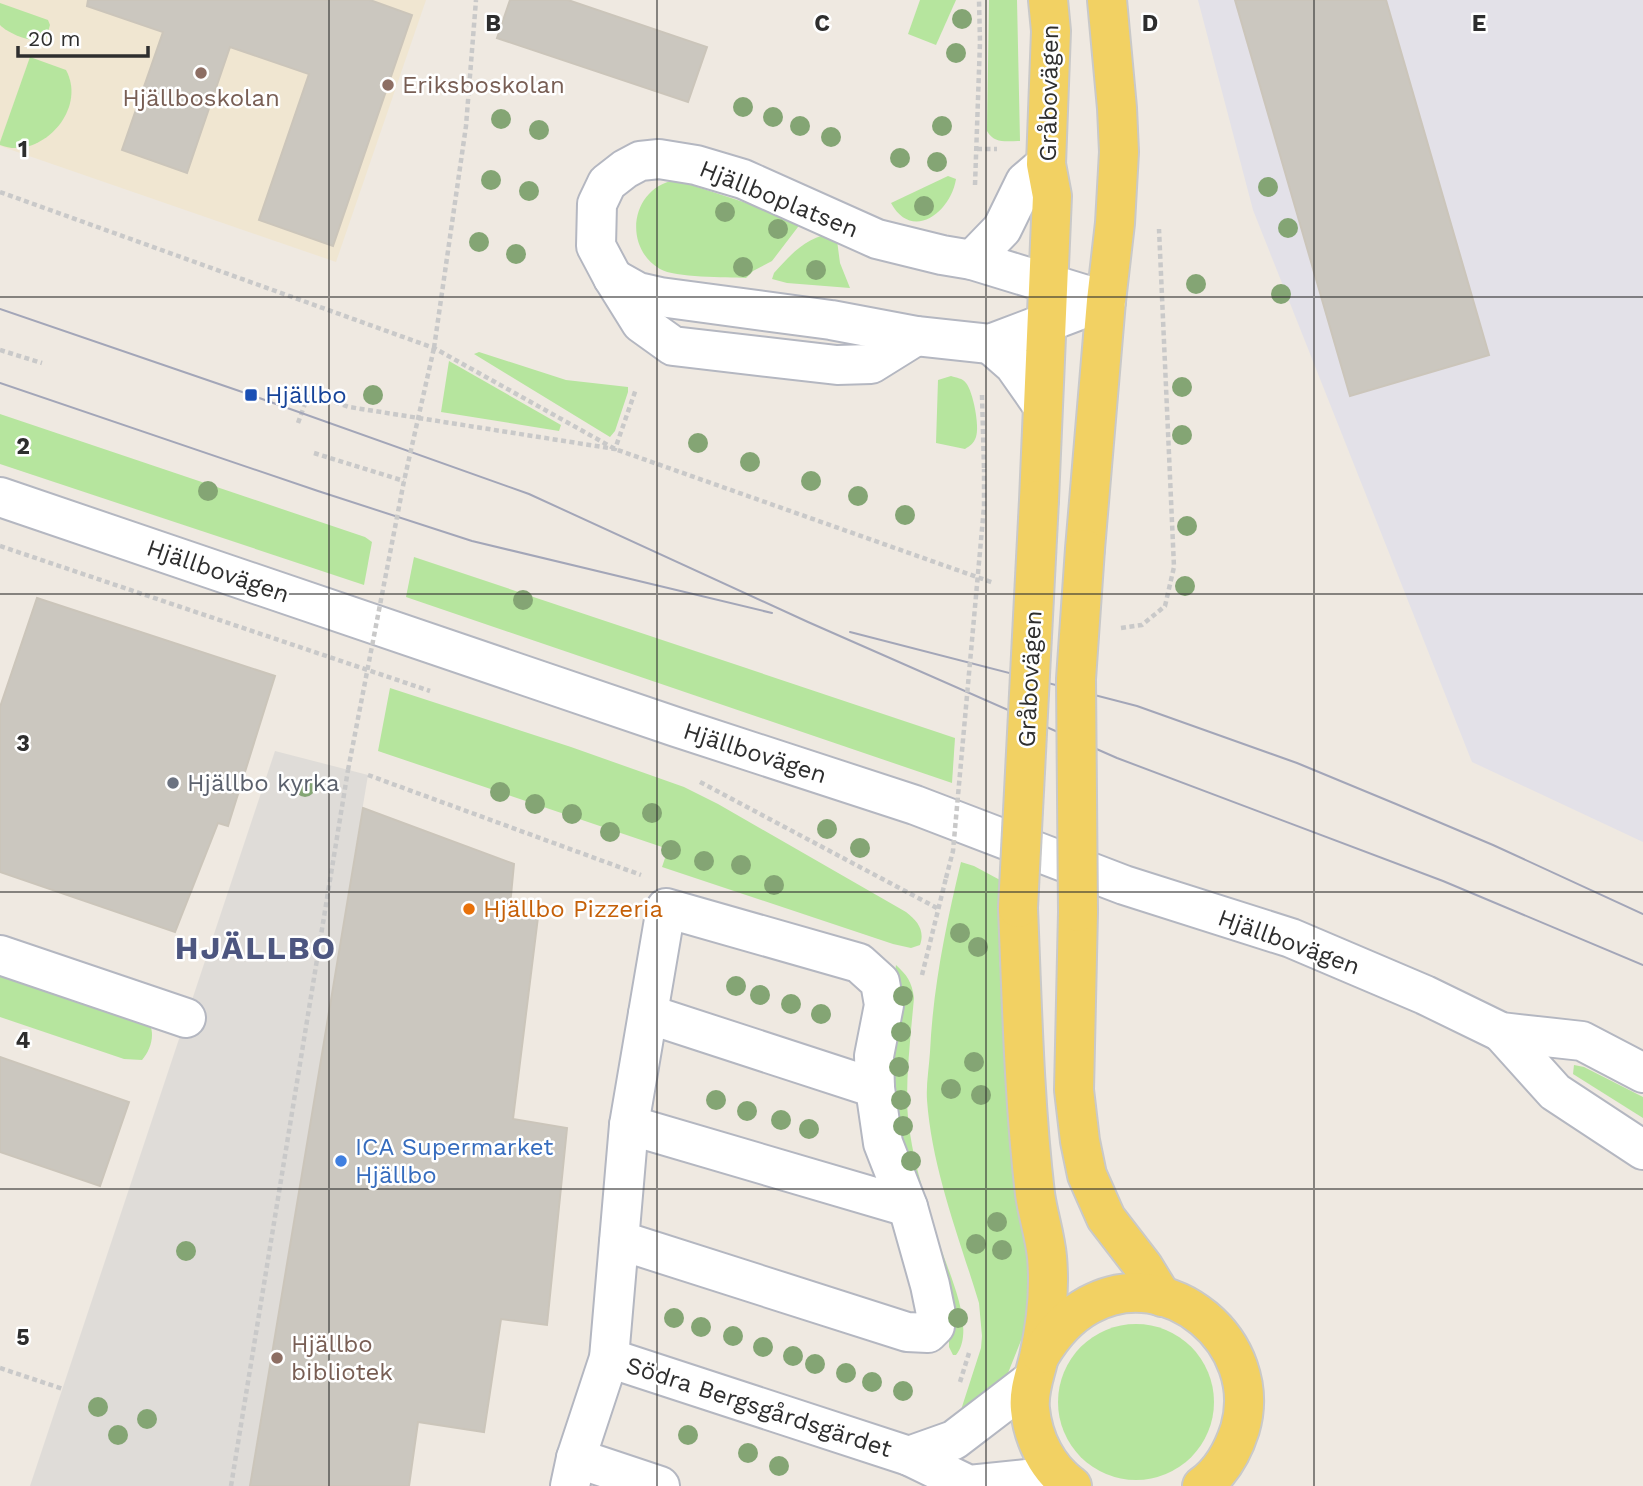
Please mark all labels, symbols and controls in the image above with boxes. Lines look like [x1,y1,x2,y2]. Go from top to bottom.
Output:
text: B [485,10,501,37]
text: C [814,10,830,37]
text: D [1142,10,1158,37]
text: E [1472,10,1486,37]
scale bar [18,14,147,58]
street label: Gråbovägen [1034,24,1064,162]
text: 20 m [28,26,80,51]
marker: Hjällboskolan [193,65,209,81]
place label: Eriksboskolan [402,71,565,99]
marker: Eriksboskolan [380,77,396,93]
place label: Hjällboskolan [122,84,280,112]
text: 1 [18,136,28,163]
street label: Hjällboplatsen [696,154,862,244]
place label: Hjällbo [265,381,347,409]
marker: Hjällbo [243,387,259,403]
text: 2 [16,433,30,460]
street label: Hjällbovägen [143,534,293,608]
street label: Gråbovägen [1012,610,1048,748]
street label: Hjällbovägen [680,717,830,789]
text: 3 [16,730,30,757]
place label: Hjällbo kyrka [187,769,340,797]
marker: Hjällbo kyrka [165,775,181,791]
place label: Hjällbo Pizzeria [483,895,663,923]
marker: Hjällbo Pizzeria [461,901,477,917]
street label: Hjällbovägen [1214,903,1364,981]
district label: HJÄLLBO [175,929,337,967]
text: 4 [16,1027,31,1054]
place label: ICA Supermarket Hjällbo [355,1133,553,1189]
marker: ICA Supermarket Hjällbo [333,1153,349,1169]
text: 5 [16,1324,30,1351]
place label: Hjällbo bibliotek [291,1330,393,1386]
marker: Hjällbo bibliotek [269,1350,285,1366]
street label: Södra Bergsgårdsgärdet [623,1351,895,1463]

